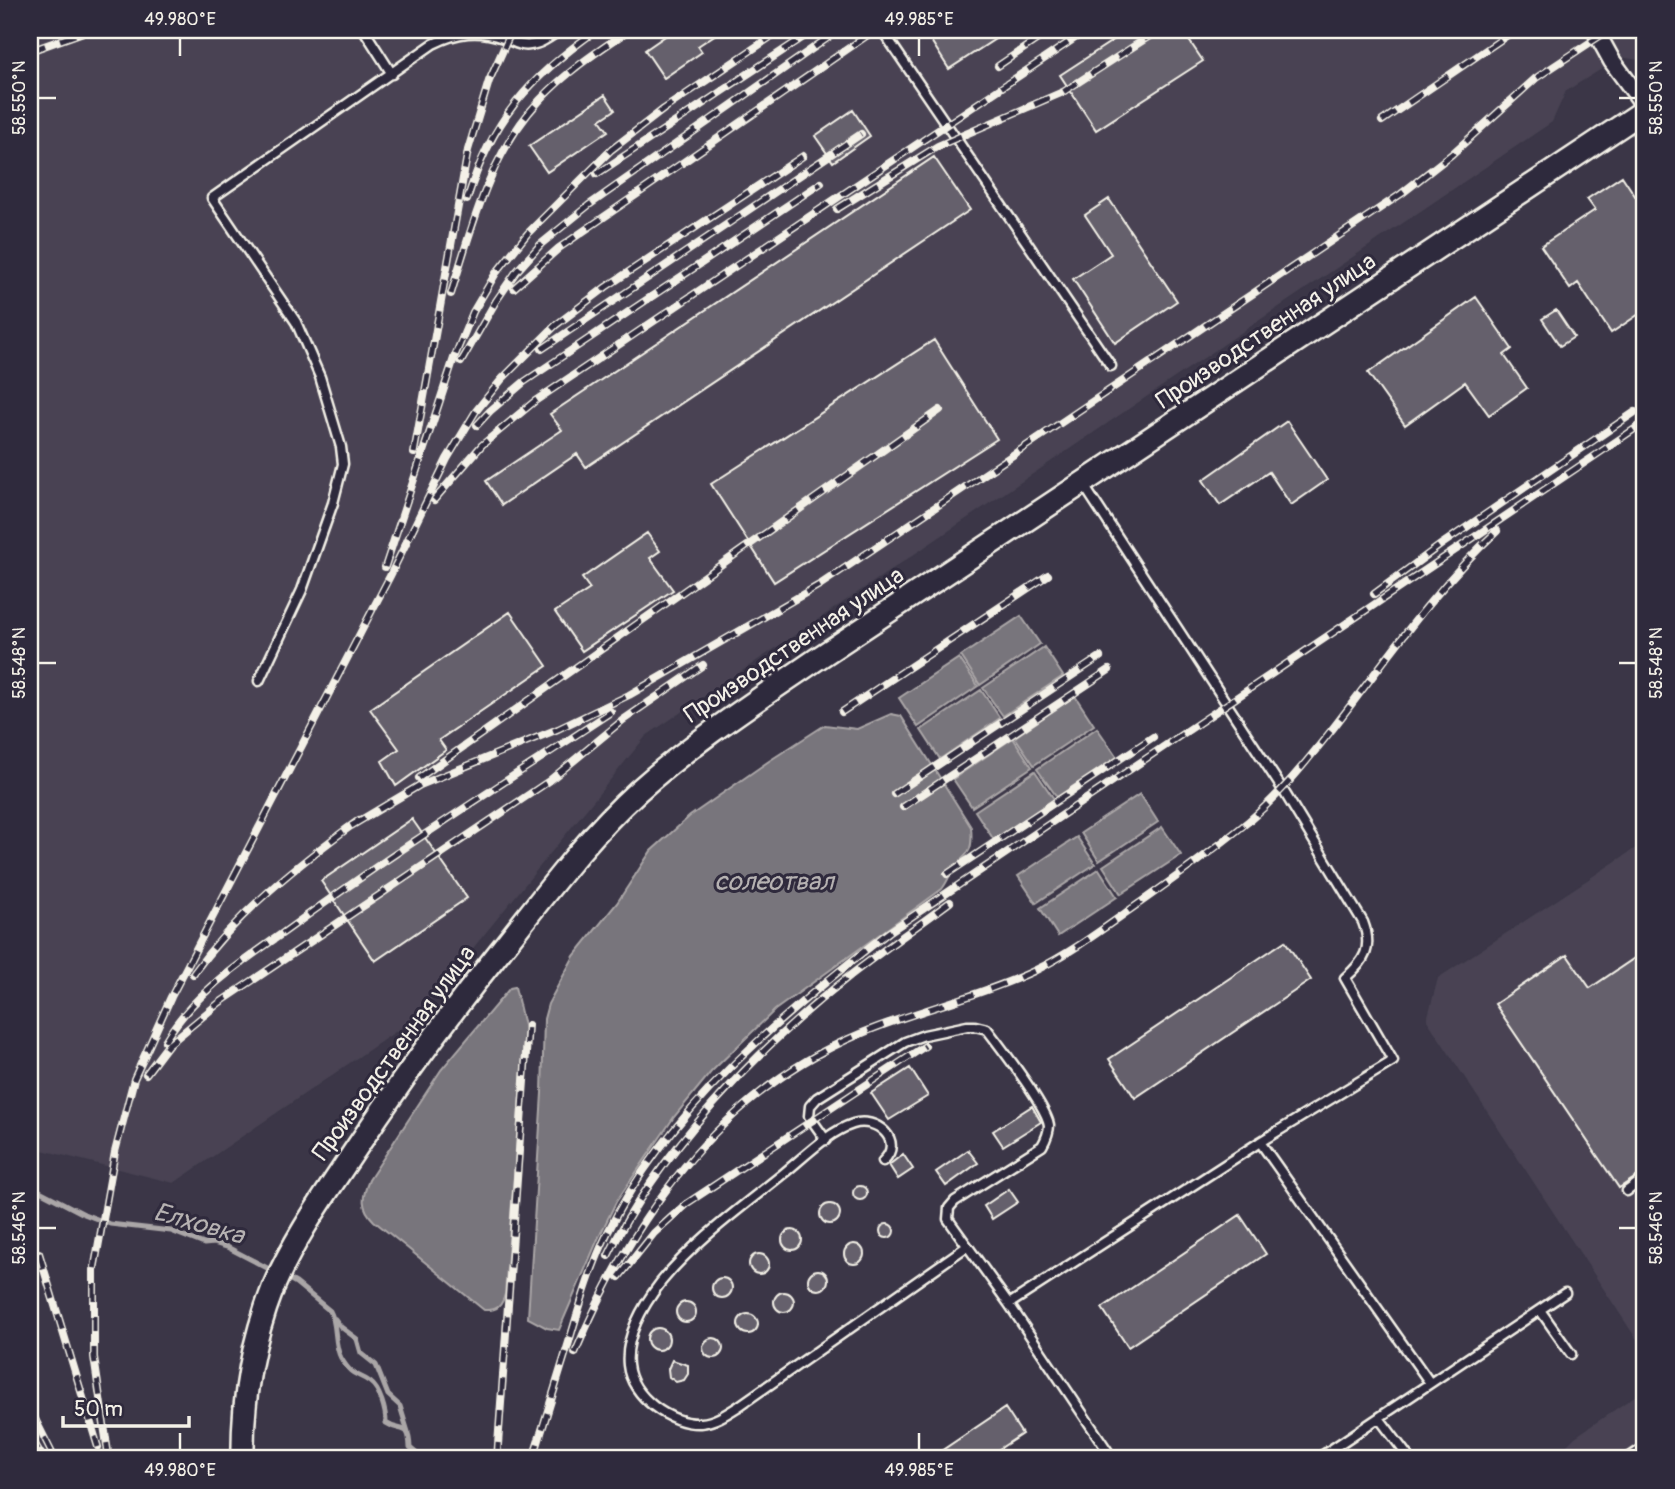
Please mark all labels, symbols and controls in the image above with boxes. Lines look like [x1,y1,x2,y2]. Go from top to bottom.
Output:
text: 49.980°E [144,8,216,31]
text: 49.985°E [885,8,954,31]
text: 58.550°N [8,61,31,135]
text: 58.550°N [1645,61,1668,135]
street label: Производственная улица [1151,247,1381,415]
street label: Производственная улица [679,561,909,729]
text: 58.548°N [8,627,31,699]
text: 58.548°N [1645,627,1668,699]
water label: солеотвал [714,866,836,898]
street label: Производственная улица [306,940,482,1166]
text: 58.546°N [8,1191,31,1265]
text: 58.546°N [1645,1191,1668,1265]
water label: Елховка [150,1196,250,1253]
scale bar [63,1384,189,1428]
text: 50 m [74,1396,123,1423]
text: 49.980°E [144,1459,216,1482]
text: 49.985°E [885,1459,954,1482]

